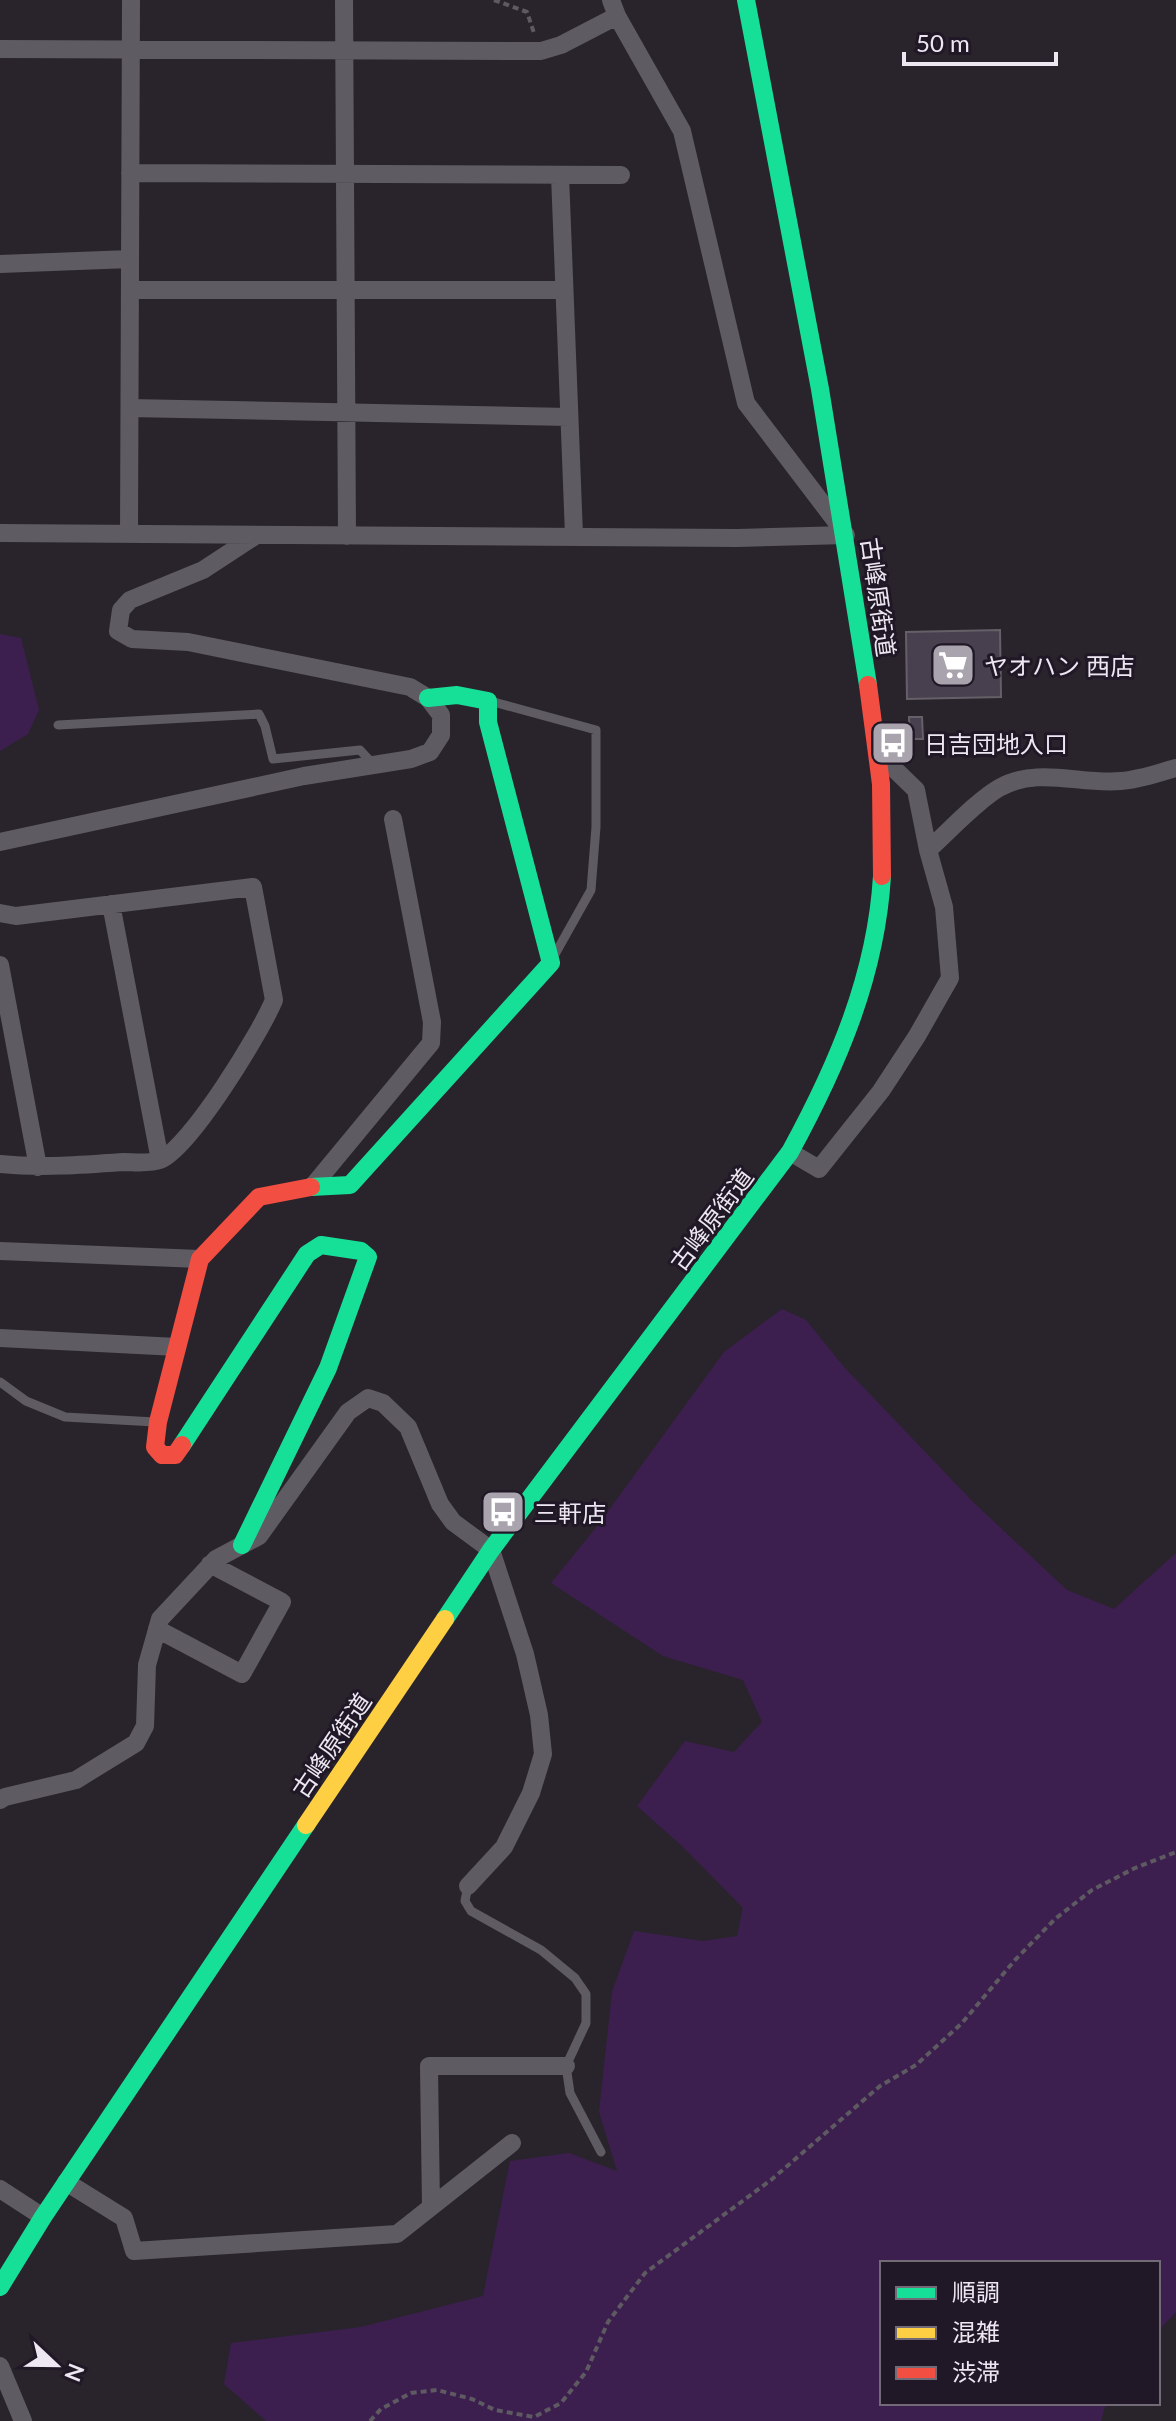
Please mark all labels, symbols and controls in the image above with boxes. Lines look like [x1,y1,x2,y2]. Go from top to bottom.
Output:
scale bar [904,16,1056,66]
text: 50 m [916,28,970,57]
street label: 古峰原街道 [856,536,902,658]
supermarket icon: ヤオハン 西店 [929,641,977,689]
place label: ヤオハン 西店 [984,651,1134,680]
bus stop icon: 日吉団地入口 [869,719,917,767]
place label: 日吉団地入口 [924,729,1068,758]
street label: 古峰原街道 [663,1162,759,1276]
bus stop icon: 三軒店 [479,1488,527,1536]
place label: 三軒店 [534,1498,606,1527]
street label: 古峰原街道 [285,1687,377,1803]
legend [880,2261,1160,2405]
text: 順調 [952,2277,1000,2306]
text: 混雑 [952,2317,1000,2346]
north arrow [16,2325,96,2405]
text: 渋滞 [952,2357,1000,2386]
text: N [59,2360,91,2386]

